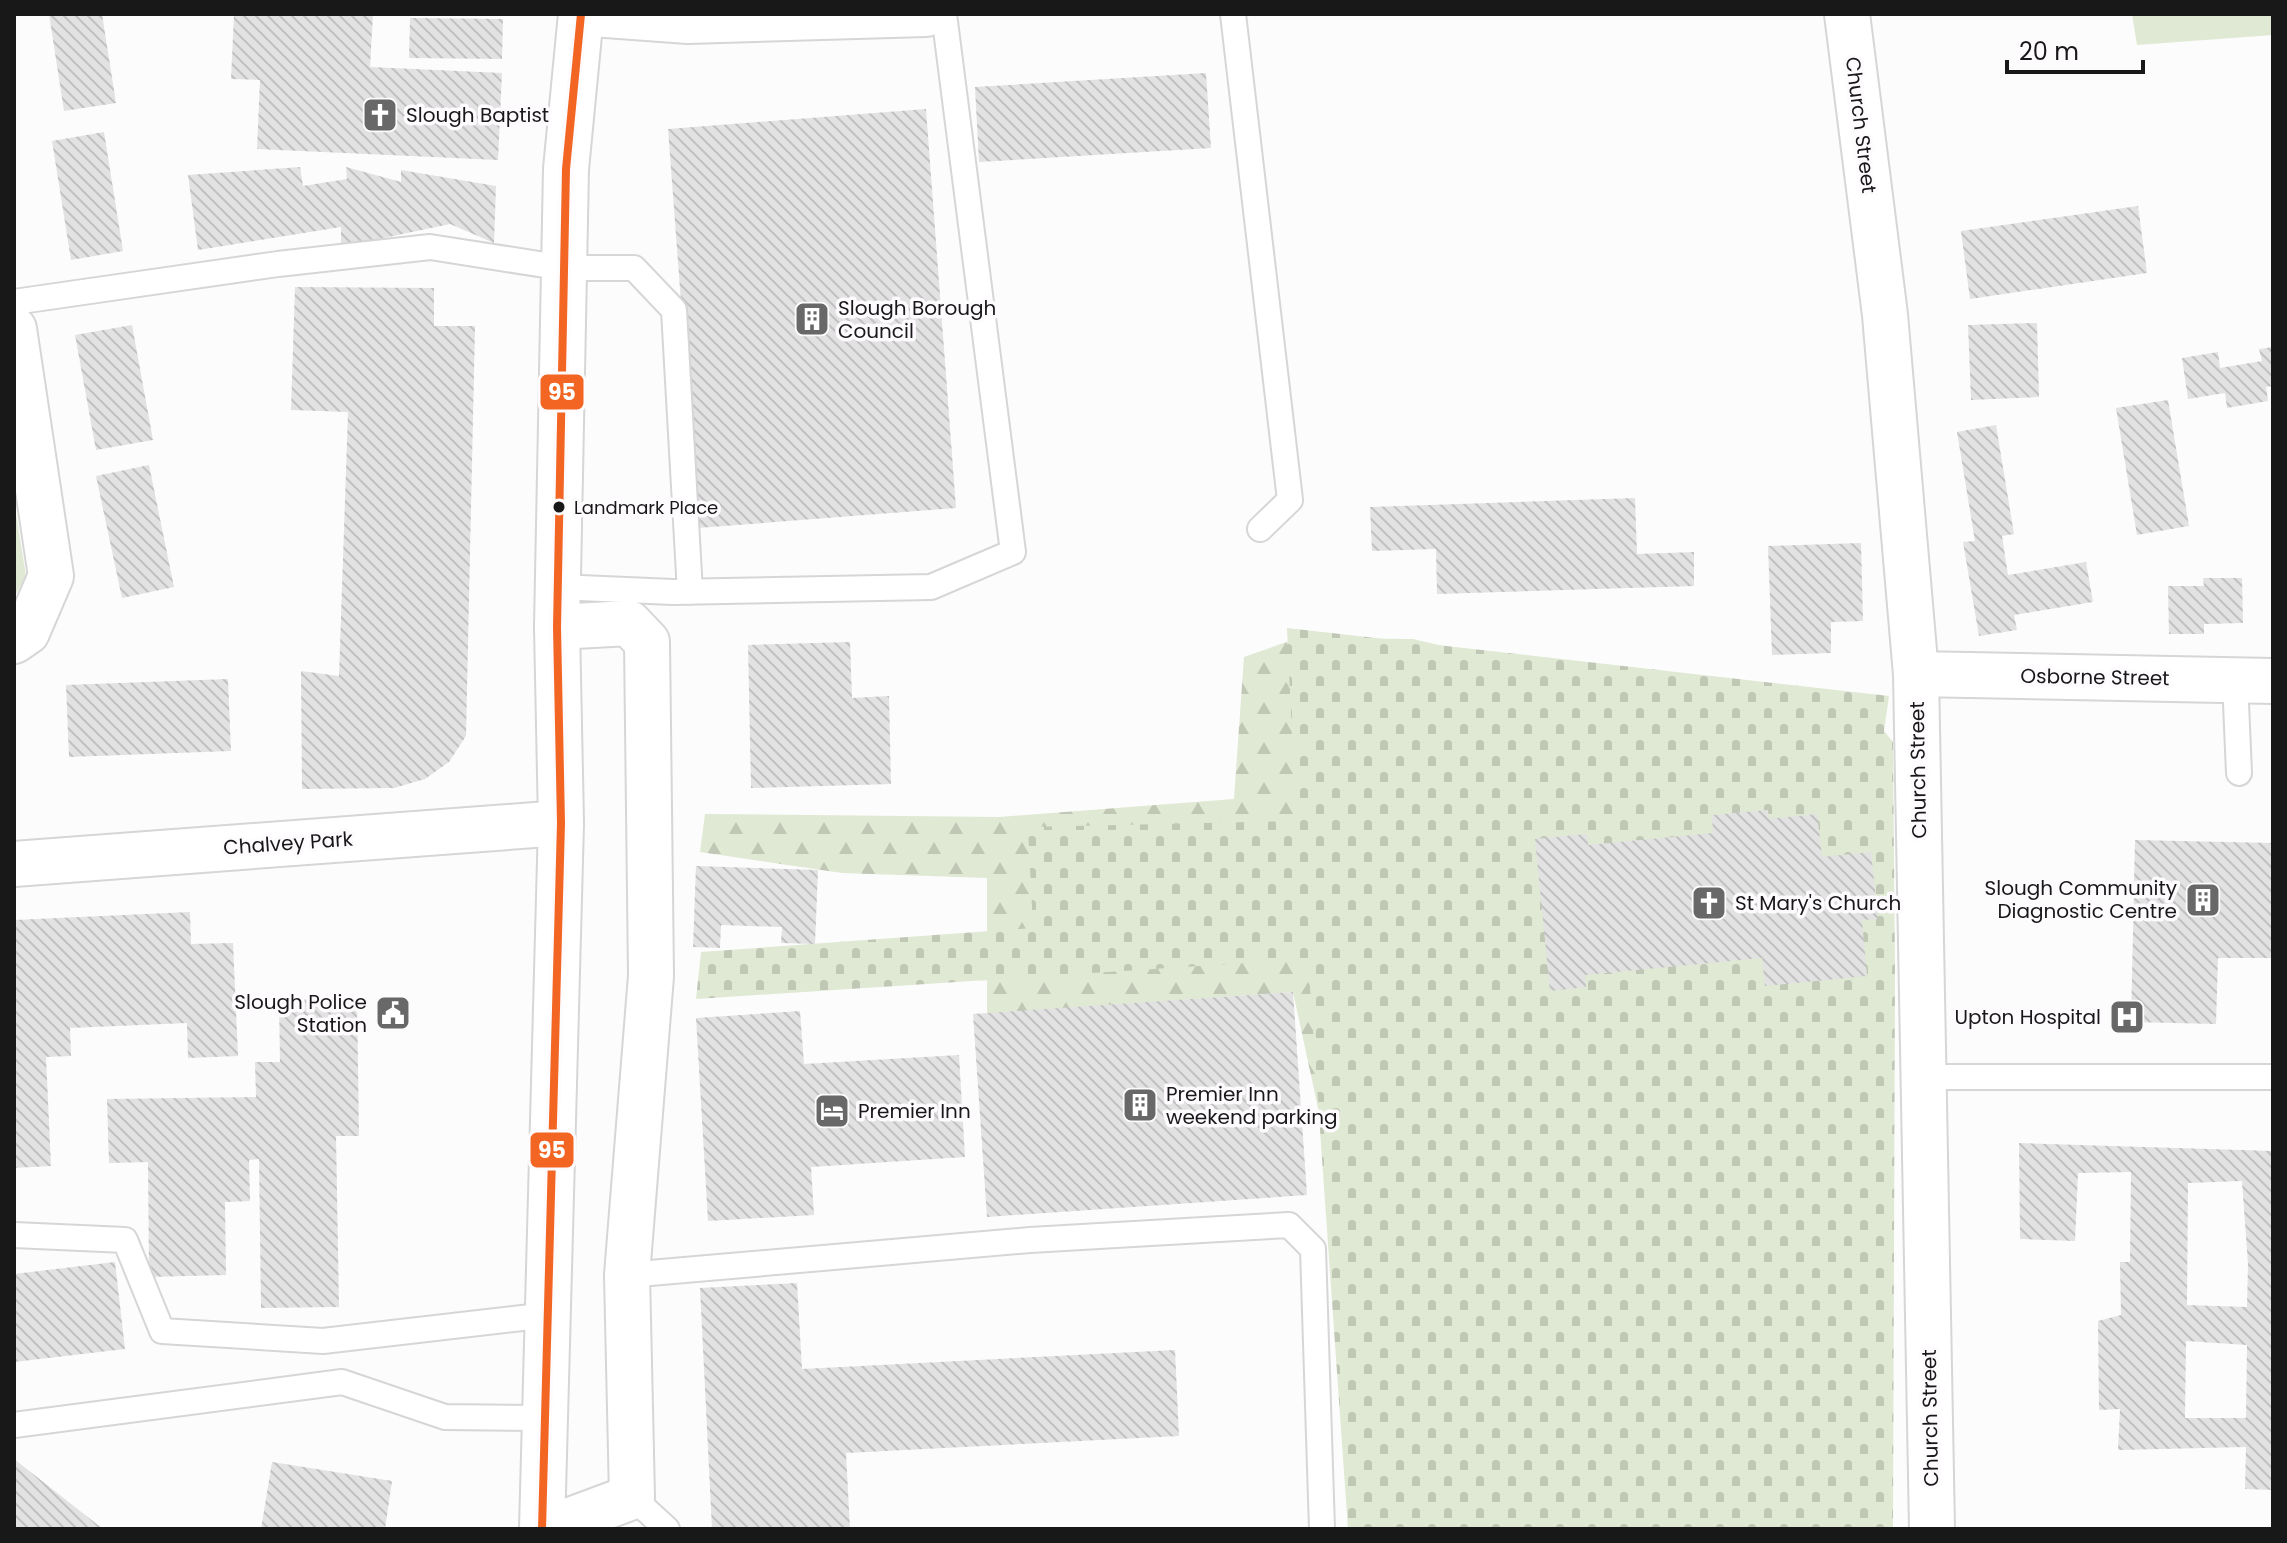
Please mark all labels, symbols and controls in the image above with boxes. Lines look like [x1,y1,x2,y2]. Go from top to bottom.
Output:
scale bar [2007,24,2143,74]
text: 20 m [2019,35,2079,68]
street label: Church Street [1839,55,1883,195]
church icon: Slough Baptist [361,96,399,134]
place label: Slough Baptist [406,101,549,129]
place label: Slough Borough Council [838,294,996,345]
building icon: Slough Borough Council [793,300,831,338]
line badge: 95 [539,373,585,411]
text: 95 [548,377,576,408]
place label: Landmark Place [574,495,718,520]
marker: Landmark Place [551,499,567,515]
street label: Osborne Street [2020,662,2170,692]
street label: Church Street [1903,701,1933,839]
street label: Chalvey Park [222,824,354,861]
place label: Slough Community Diagnostic Centre [1985,874,2177,925]
building icon: Slough Community Diagnostic Centre [2184,881,2222,919]
church icon: St Mary's Church [1690,884,1728,922]
place label: St Mary's Church [1735,889,1901,917]
place label: Slough Police Station [234,988,367,1039]
public building icon: Slough Police Station [374,994,412,1032]
hospital icon: Upton Hospital [2108,998,2146,1036]
place label: Upton Hospital [1955,1003,2101,1031]
place label: Premier Inn weekend parking [1166,1080,1338,1131]
building icon: Premier Inn weekend parking [1121,1086,1159,1124]
hotel icon: Premier Inn [813,1092,851,1130]
place label: Premier Inn [858,1097,971,1125]
line badge: 95 [529,1131,575,1169]
text: 95 [538,1135,566,1166]
street label: Church Street [1915,1349,1945,1487]

